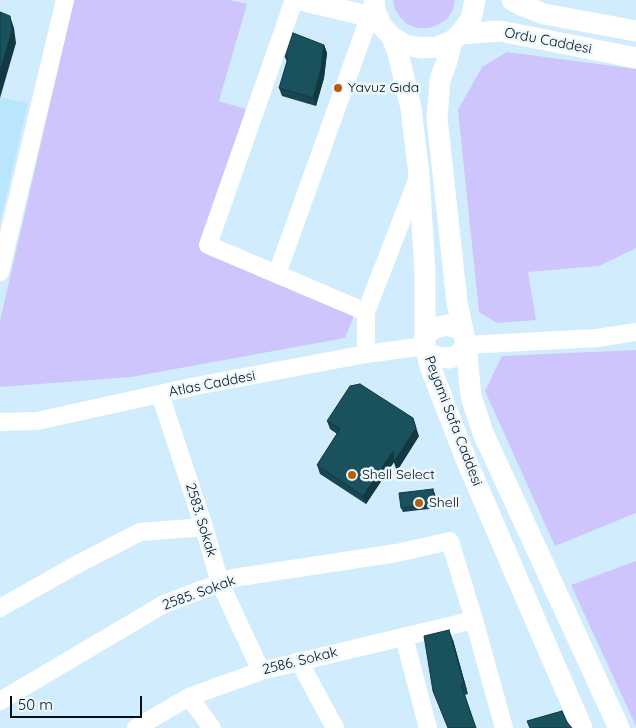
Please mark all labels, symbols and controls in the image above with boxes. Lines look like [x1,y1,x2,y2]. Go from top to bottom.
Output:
street label: Ordu Caddesi [503,24,593,58]
place label: Yavuz Gıda [348,80,419,96]
marker: Yavuz Gıda [332,82,344,94]
street label: Peyami Safa Caddesi [420,354,486,488]
street label: Atlas Caddesi [167,367,257,401]
place label: Shell Select [362,467,435,483]
marker: Shell Select [346,469,358,481]
street label: 2583. Sokak [182,481,220,559]
place label: Shell [429,495,459,511]
marker: Shell [413,497,425,509]
street label: 2585. Sokak [160,572,238,614]
street label: 2586. Sokak [261,644,339,678]
scale bar [12,686,145,718]
text: 50 m [18,695,53,714]

